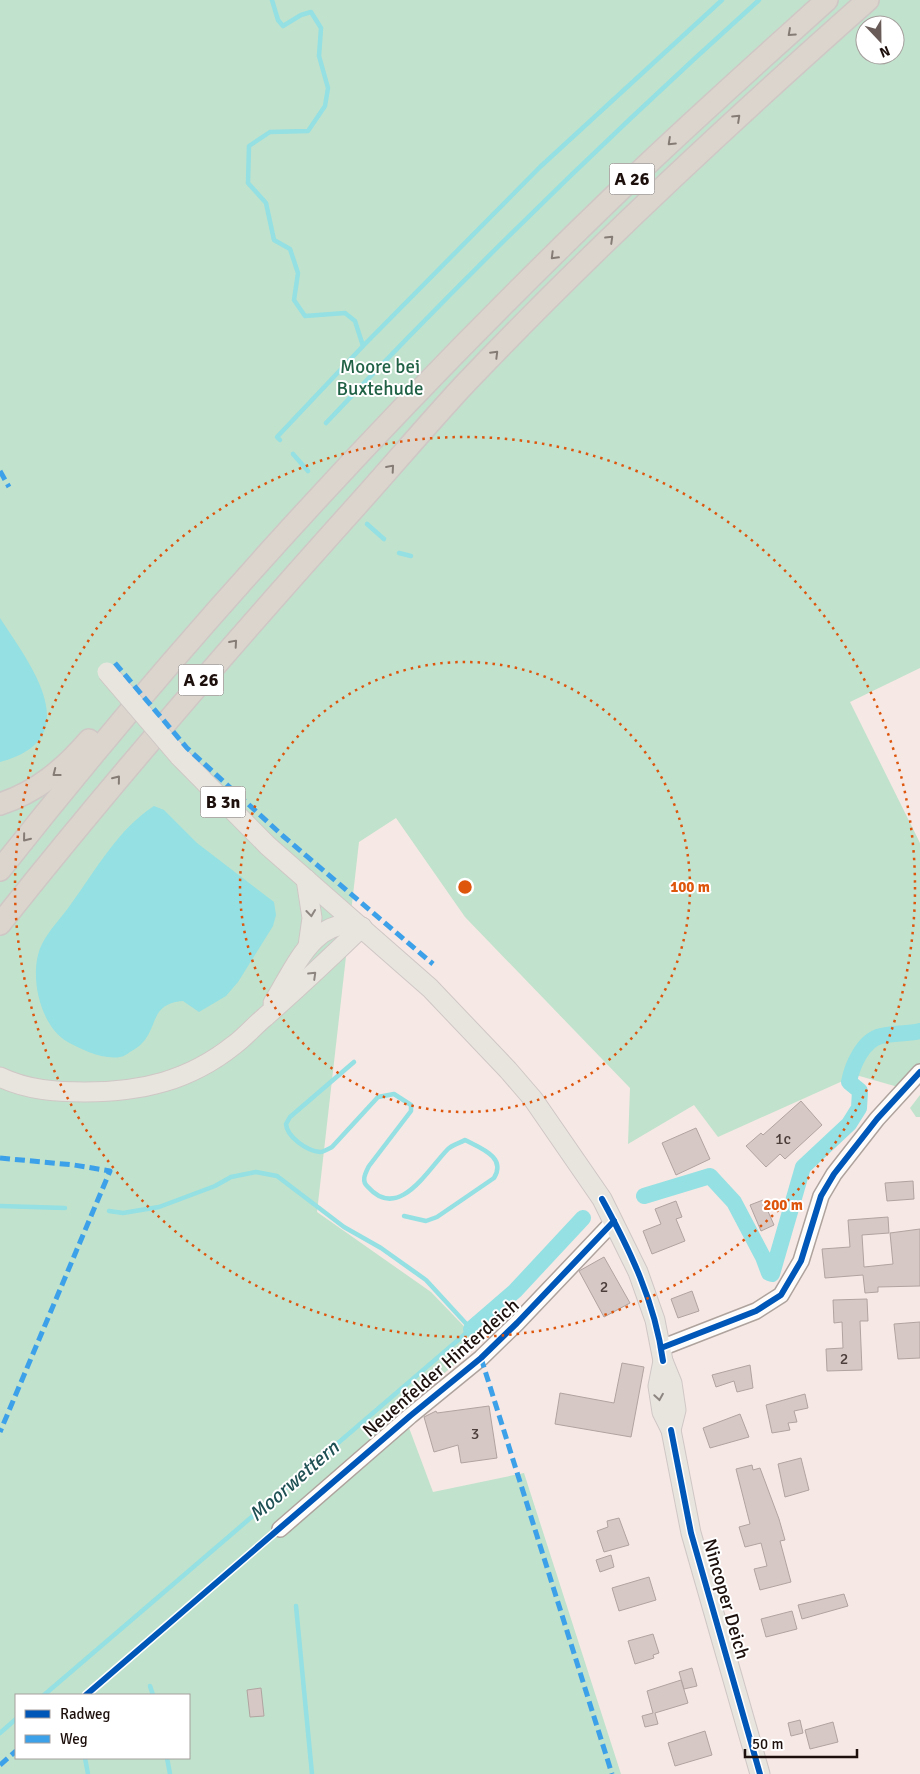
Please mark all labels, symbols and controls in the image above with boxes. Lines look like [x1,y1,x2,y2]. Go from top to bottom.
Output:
north arrow [855,15,905,65]
one-way arrow [787,27,796,36]
text: N [877,42,892,61]
one-way arrow [732,115,741,124]
one-way arrow [667,136,676,145]
road number: A 26 [610,163,654,194]
one-way arrow [605,236,614,245]
one-way arrow [551,250,560,259]
one-way arrow [489,350,498,359]
park label: Moore bei Buxtehude [337,355,424,401]
one-way arrow [385,464,394,473]
one-way arrow [228,639,237,648]
road number: A 26 [178,664,224,696]
one-way arrow [53,768,62,776]
one-way arrow [111,776,120,785]
road number: B 3n [200,786,246,818]
one-way arrow [24,832,32,841]
centre of rings [456,878,474,896]
text: 100 m [670,878,710,896]
one-way arrow [306,909,317,917]
one-way arrow [307,972,316,981]
house number: 1c [775,1129,791,1149]
text: 200 m [763,1196,803,1214]
house number: 2 [600,1277,608,1297]
street label: Neuenfelder Hinterdeich [358,1293,524,1443]
house number: 2 [840,1349,848,1369]
one-way arrow [654,1392,664,1401]
house number: 3 [471,1424,479,1444]
water label: Moorwettern [244,1434,345,1527]
street label: Nincoper Deich [697,1536,755,1662]
legend [15,1694,190,1759]
text: Radweg [60,1705,111,1723]
scale bar [745,1726,858,1758]
text: Weg [60,1730,88,1748]
text: 50 m [752,1735,783,1753]

